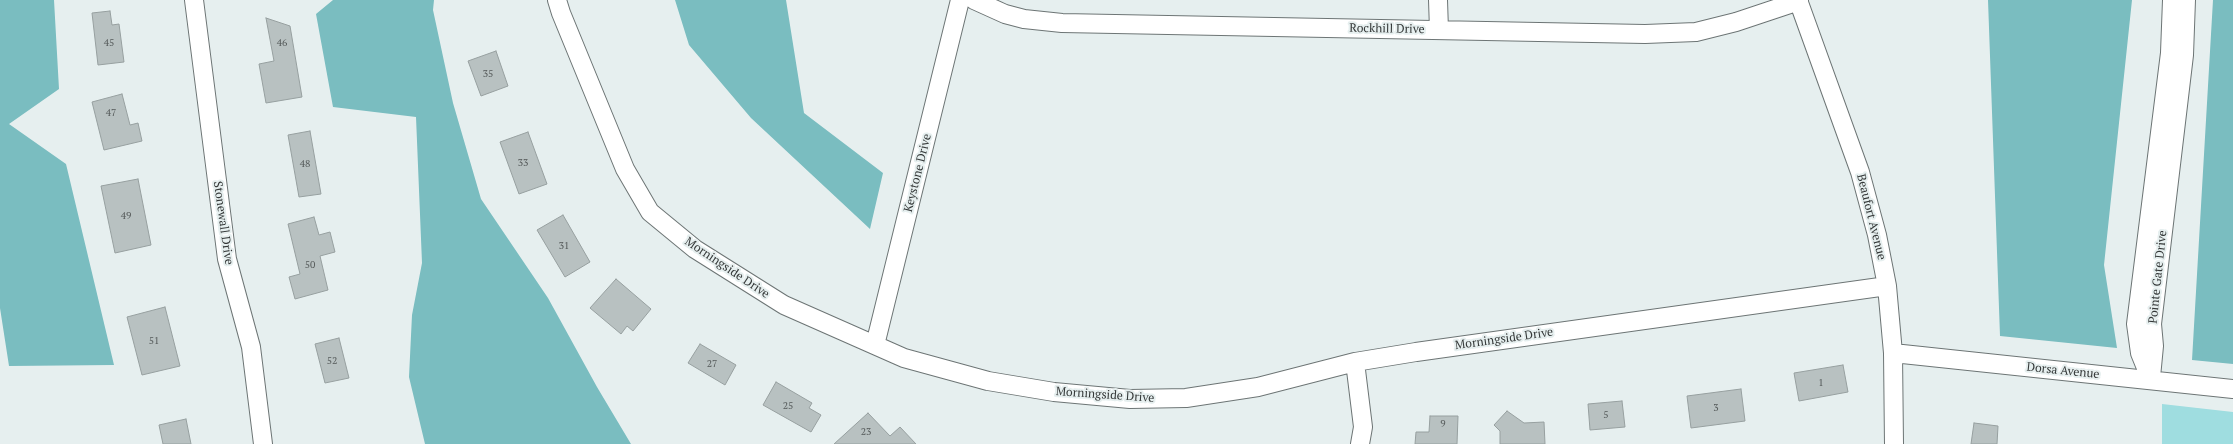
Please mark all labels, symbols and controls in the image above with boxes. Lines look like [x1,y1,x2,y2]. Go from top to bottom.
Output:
street label: Rockhill Drive [1349,21,1425,37]
house number: 45 [104,37,114,49]
house number: 46 [277,37,287,49]
house number: 35 [483,68,493,80]
house number: 47 [106,107,116,119]
street label: Keystone Drive [901,132,935,214]
house number: 33 [518,157,528,169]
house number: 48 [300,158,310,170]
street label: Beaufort Avenue [1853,172,1889,262]
street label: Stonewall Drive [210,180,236,266]
house number: 49 [121,210,131,222]
street label: Pointe Gate Drive [2146,230,2170,324]
street label: Morningside Drive [682,234,772,302]
house number: 31 [559,240,569,252]
house number: 50 [305,259,315,271]
street label: Morningside Drive [1454,325,1554,353]
house number: 51 [149,335,159,347]
house number: 52 [327,355,337,367]
house number: 27 [707,358,717,370]
street label: Dorsa Avenue [2026,360,2100,382]
house number: 1 [1818,377,1824,389]
street label: Morningside Drive [1055,384,1155,406]
house number: 25 [783,400,793,412]
house number: 3 [1713,402,1719,414]
house number: 5 [1603,409,1609,421]
house number: 9 [1440,418,1446,430]
house number: 23 [861,426,871,438]

